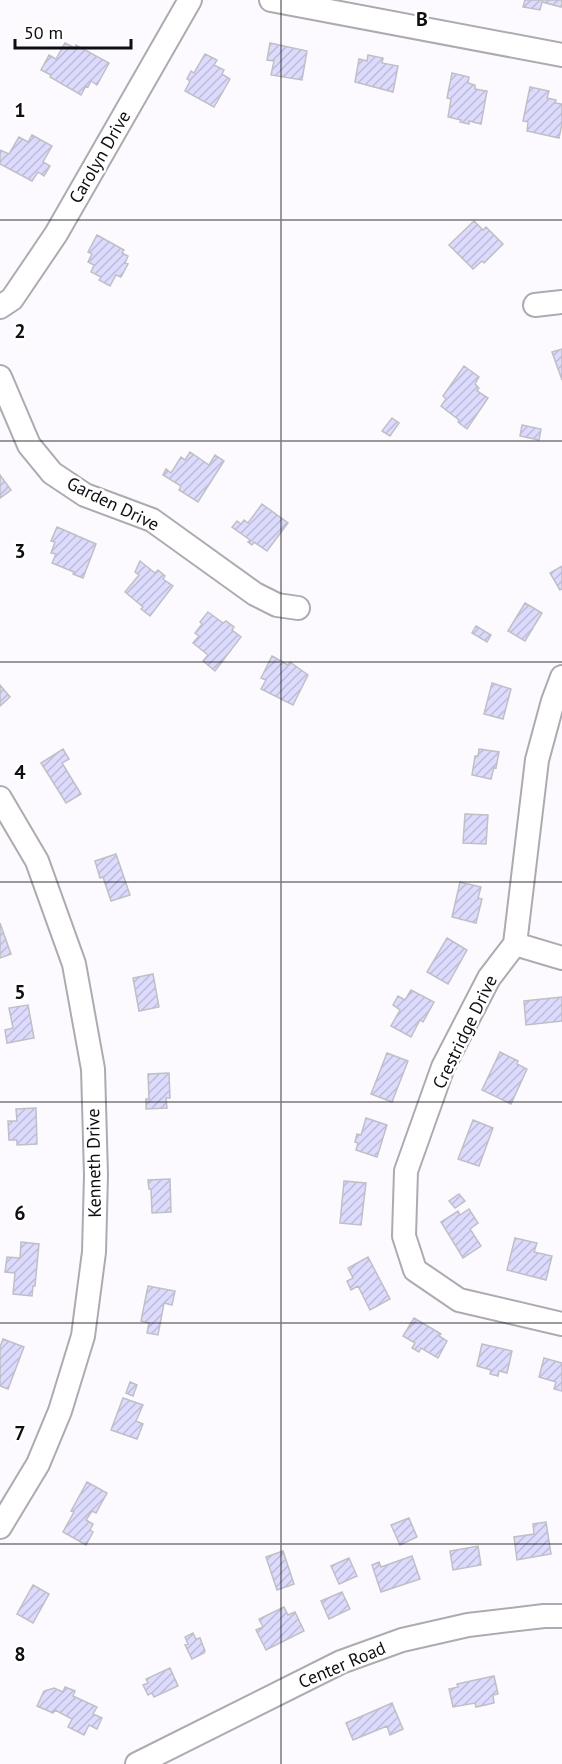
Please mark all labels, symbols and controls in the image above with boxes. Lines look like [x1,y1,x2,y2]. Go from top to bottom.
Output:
text: B [416,6,428,32]
scale bar [15,12,130,50]
text: 50 m [24,21,63,44]
text: 1 [14,97,26,123]
street label: Carolyn Drive [64,106,135,207]
text: 2 [14,318,26,344]
street label: Garden Drive [63,471,163,536]
text: 3 [14,538,26,564]
text: 4 [14,759,26,785]
street label: Crestridge Drive [427,971,502,1092]
text: 5 [14,979,26,1005]
street label: Kenneth Drive [81,1108,106,1218]
text: 6 [14,1200,26,1226]
text: 7 [14,1420,26,1446]
street label: Center Road [295,1636,389,1693]
text: 8 [14,1641,26,1667]

